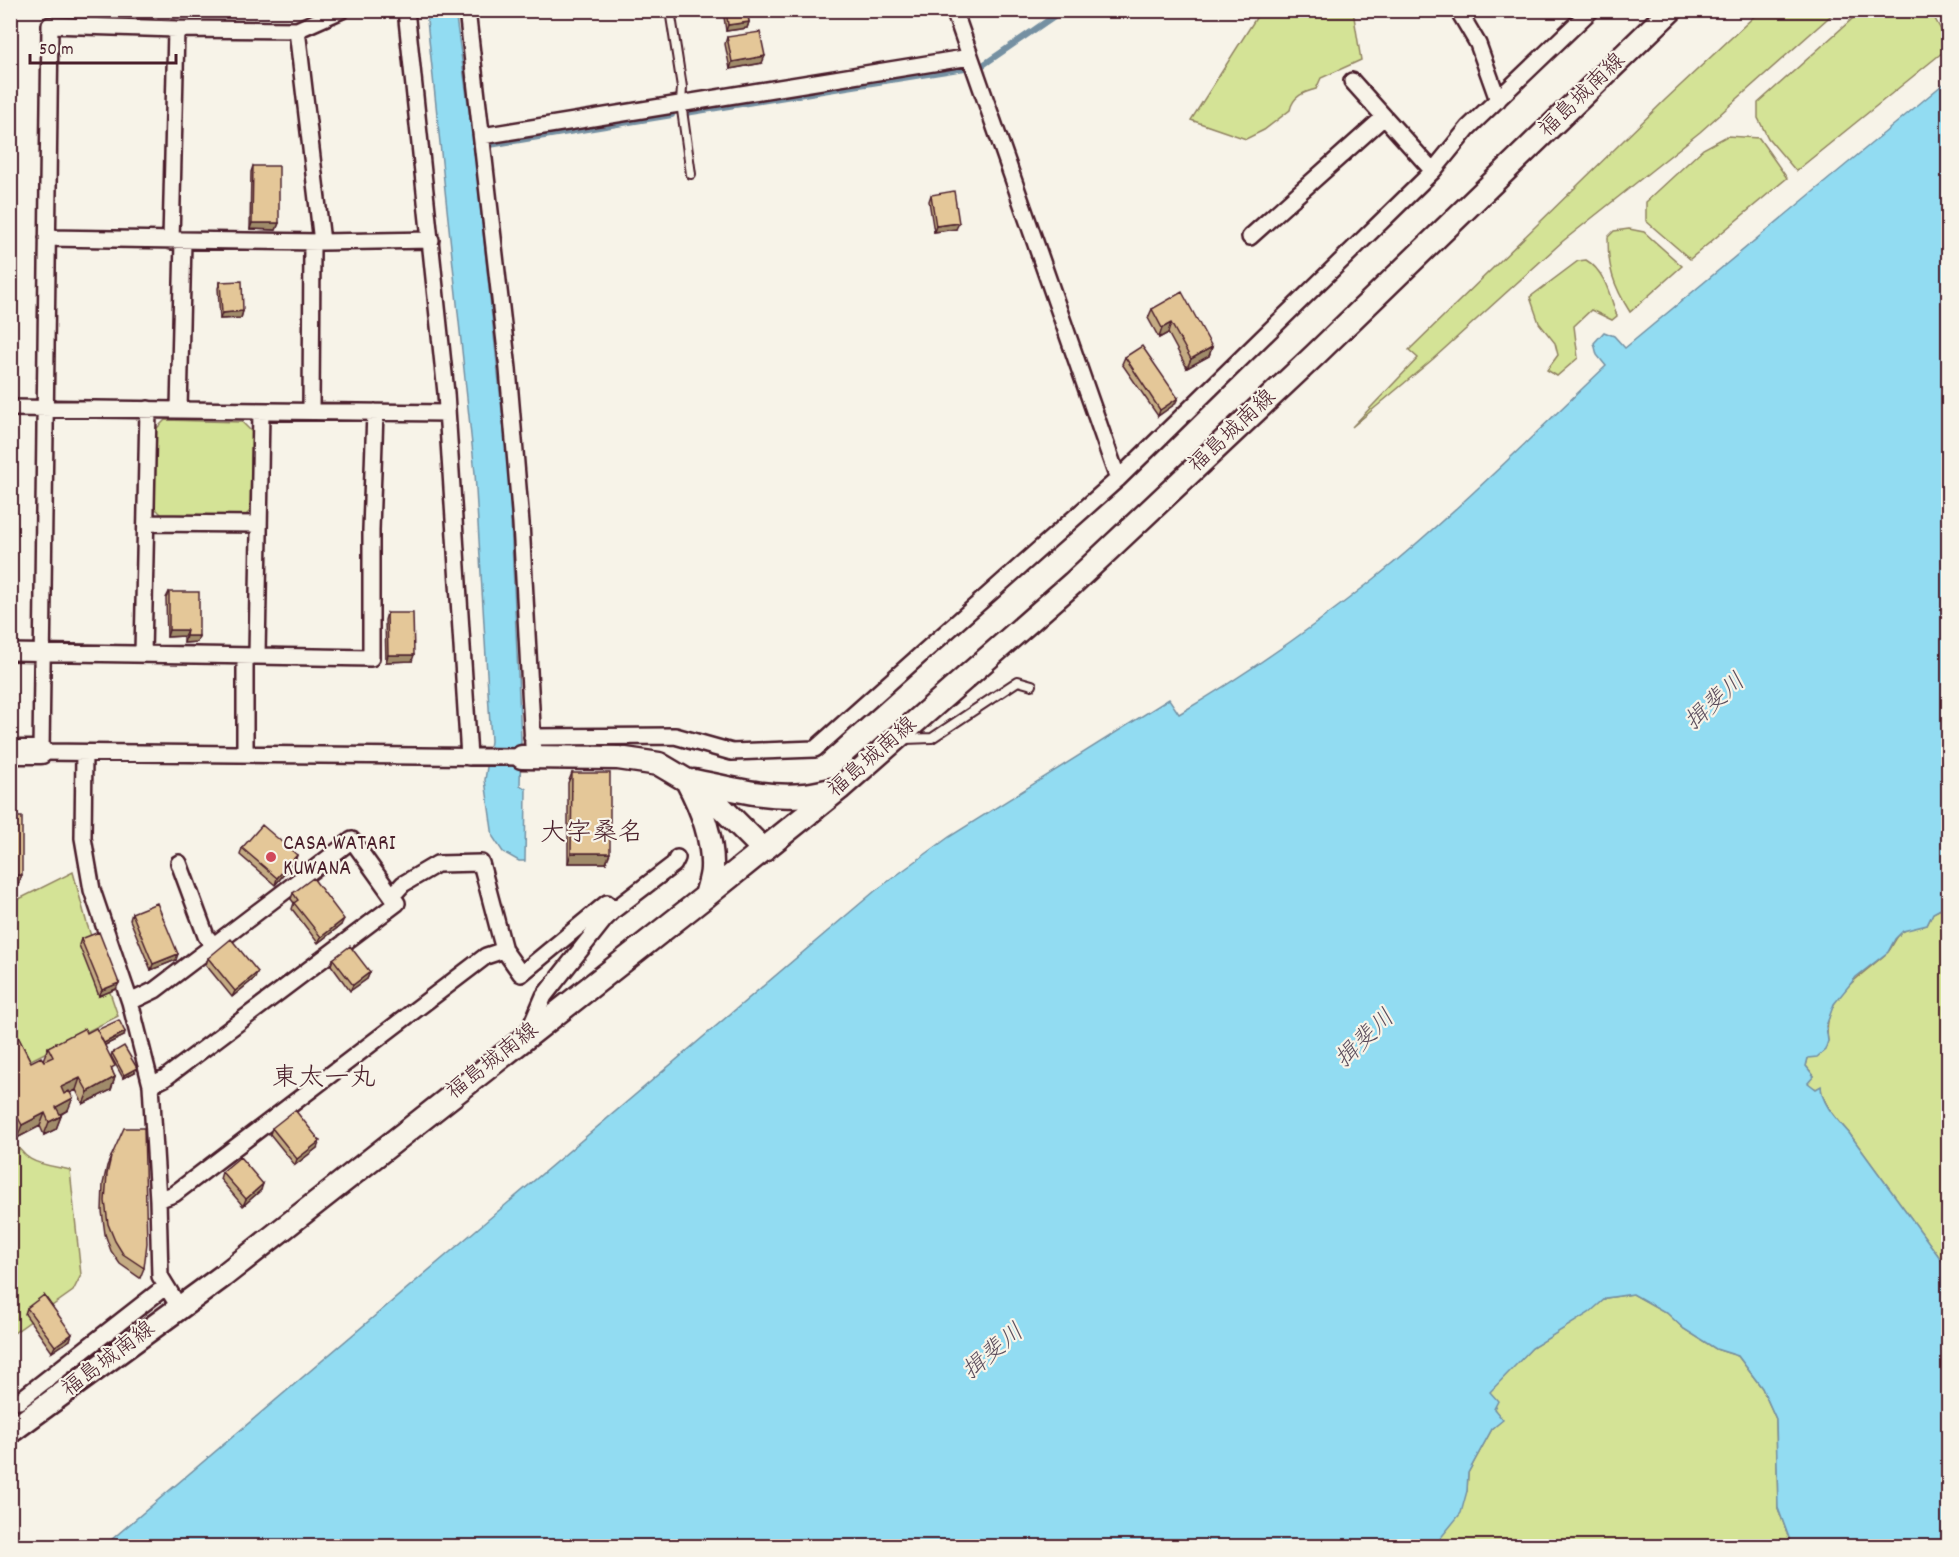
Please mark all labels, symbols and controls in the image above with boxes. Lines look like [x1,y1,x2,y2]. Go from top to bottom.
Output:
scale bar [30,27,176,65]
text: 50 m [39,38,74,63]
street label: 福島城南線 [1533,47,1633,145]
street label: 福島城南線 [1182,383,1284,481]
water label: 揖斐川 [1678,666,1754,740]
street label: 福島城南線 [821,710,925,806]
district label: 大字桑名 [540,816,644,853]
place label: CASA WATARI KUWANA [283,829,396,885]
marker: CASA WATARI KUWANA [264,850,278,864]
water label: 揖斐川 [1328,1003,1404,1077]
street label: 福島城南線 [440,1016,546,1108]
district label: 東太一丸 [272,1061,376,1098]
street label: 福島城南線 [56,1315,162,1405]
water label: 揖斐川 [955,1317,1033,1389]

